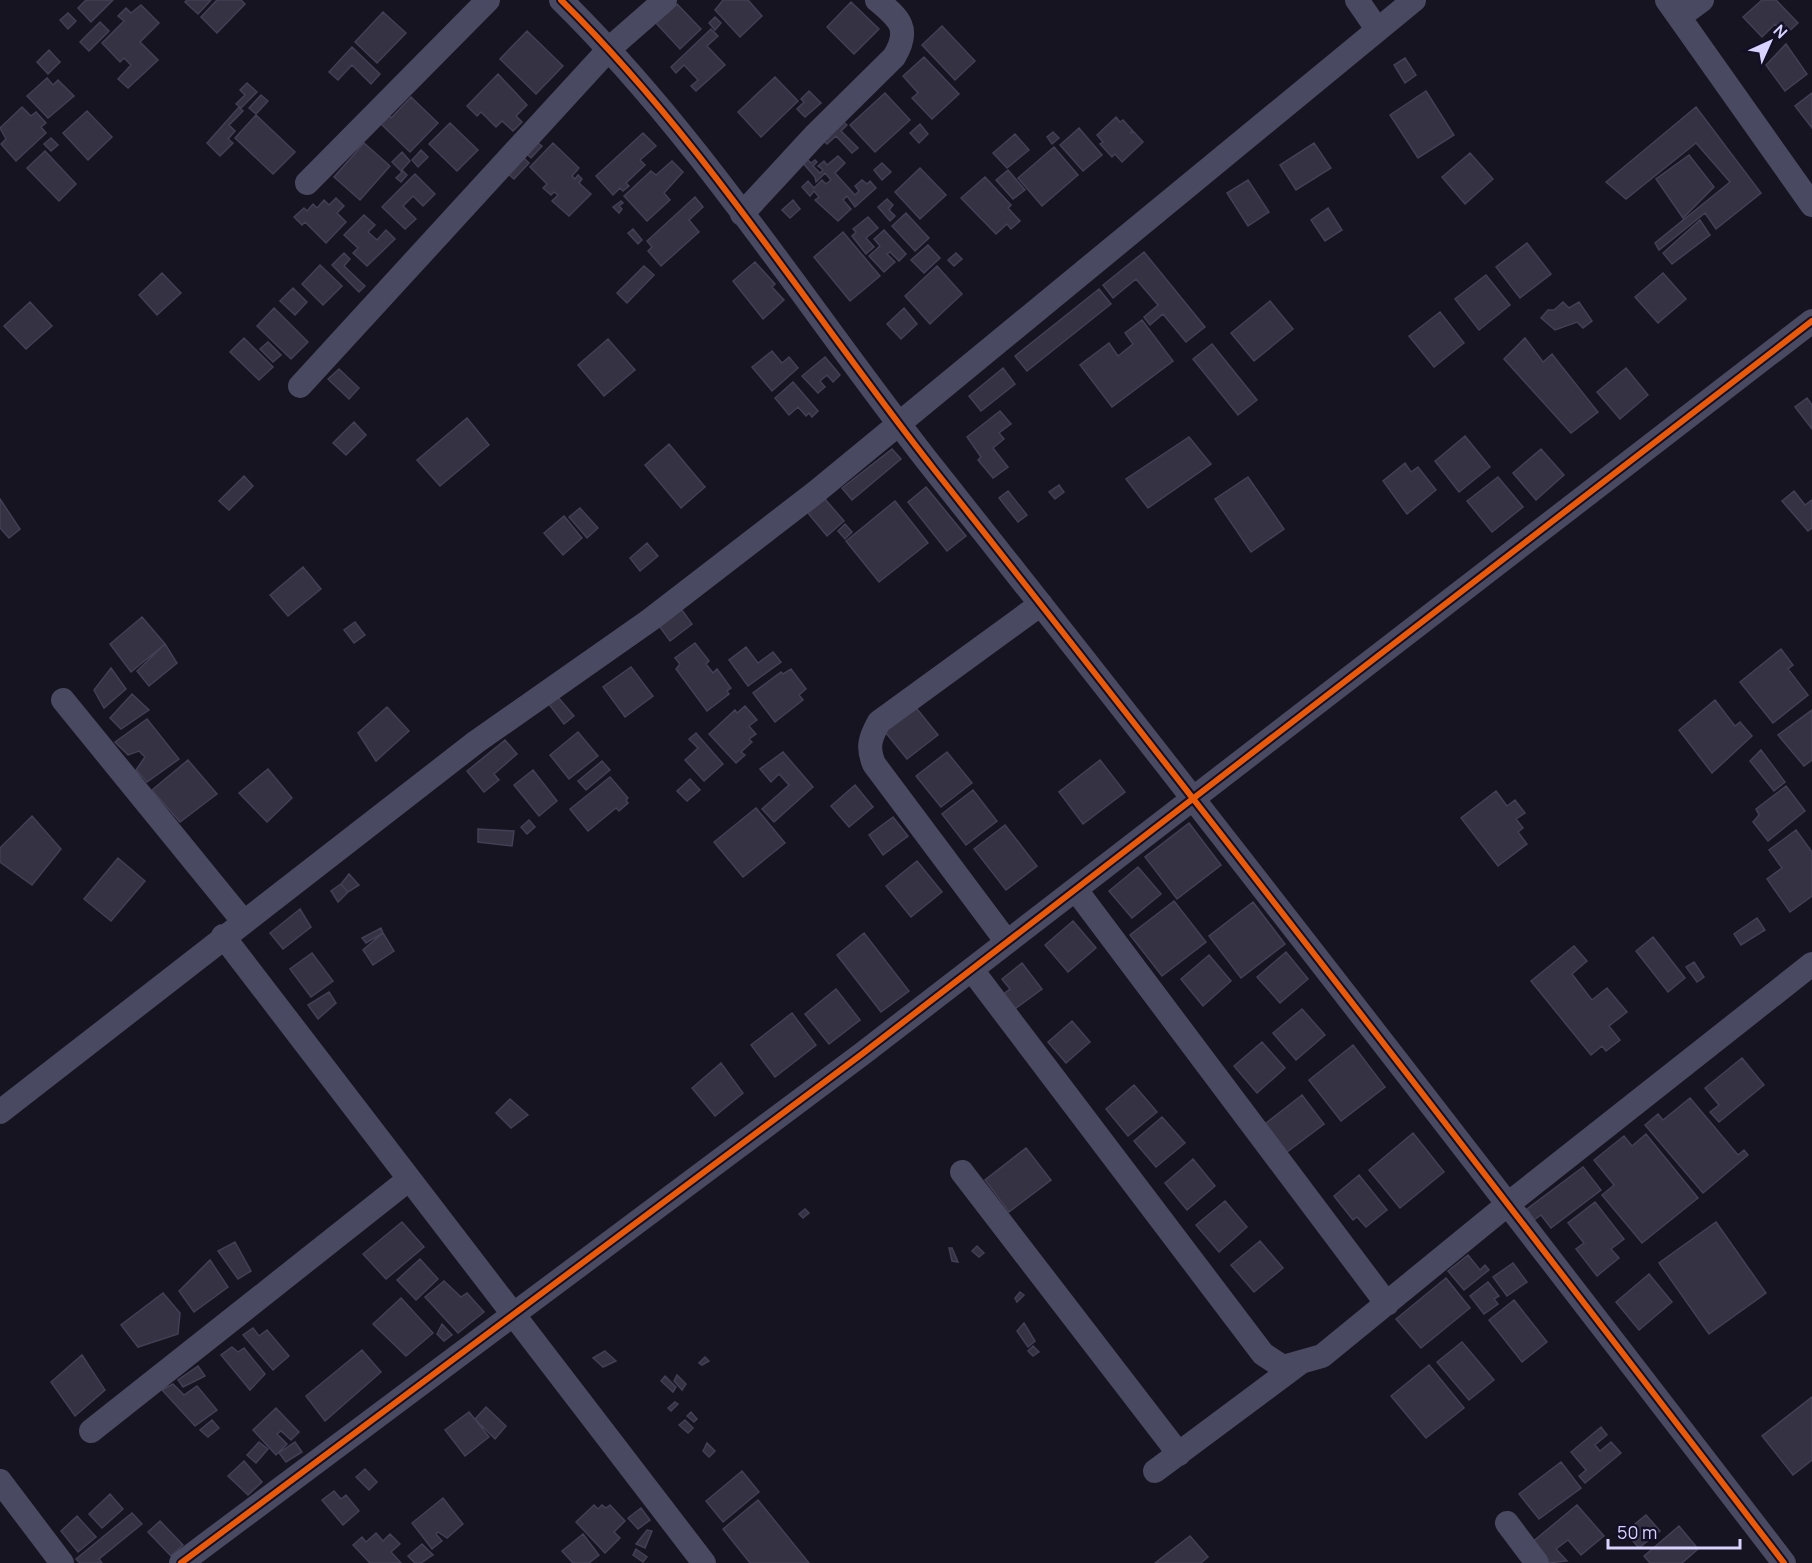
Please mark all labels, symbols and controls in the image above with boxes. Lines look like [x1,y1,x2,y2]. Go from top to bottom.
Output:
north arrow [1740,12,1800,72]
text: N [1769,20,1792,43]
scale bar [1608,1512,1740,1550]
text: 50 m [1617,1520,1657,1544]

